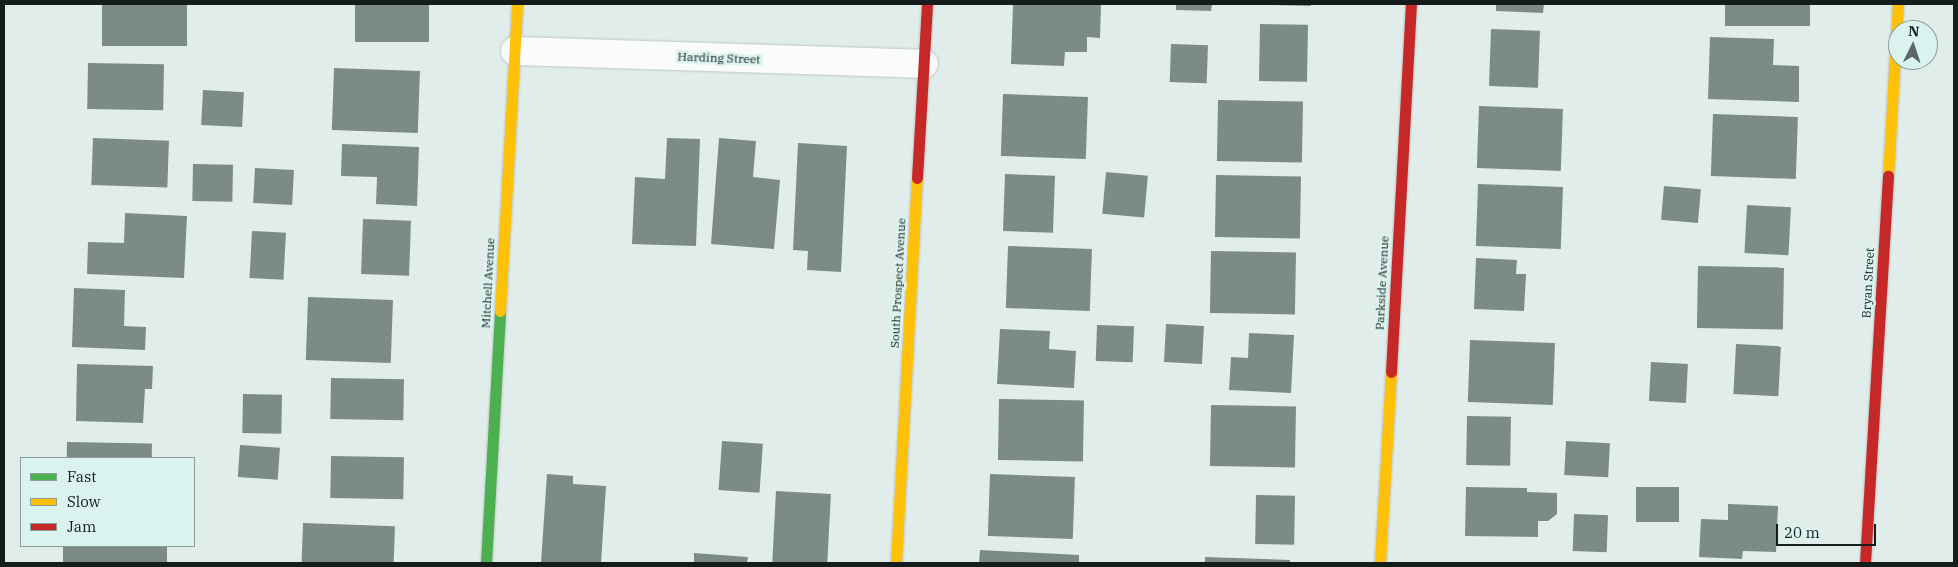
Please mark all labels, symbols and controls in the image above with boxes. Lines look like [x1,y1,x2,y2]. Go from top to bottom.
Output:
north arrow [1888,20,1938,70]
text: N [1908,22,1920,40]
street label: Harding Street [677,49,761,67]
street label: South Prospect Avenue [887,218,909,348]
street label: Parkside Avenue [1372,235,1392,331]
street label: Mitchell Avenue [478,237,498,329]
street label: Bryan Street [1859,247,1877,319]
legend [20,457,195,547]
text: Fast [67,467,97,486]
text: Slow [67,492,100,511]
scale bar [1778,514,1878,546]
text: Jam [67,517,96,536]
text: 20 m [1784,523,1820,542]

